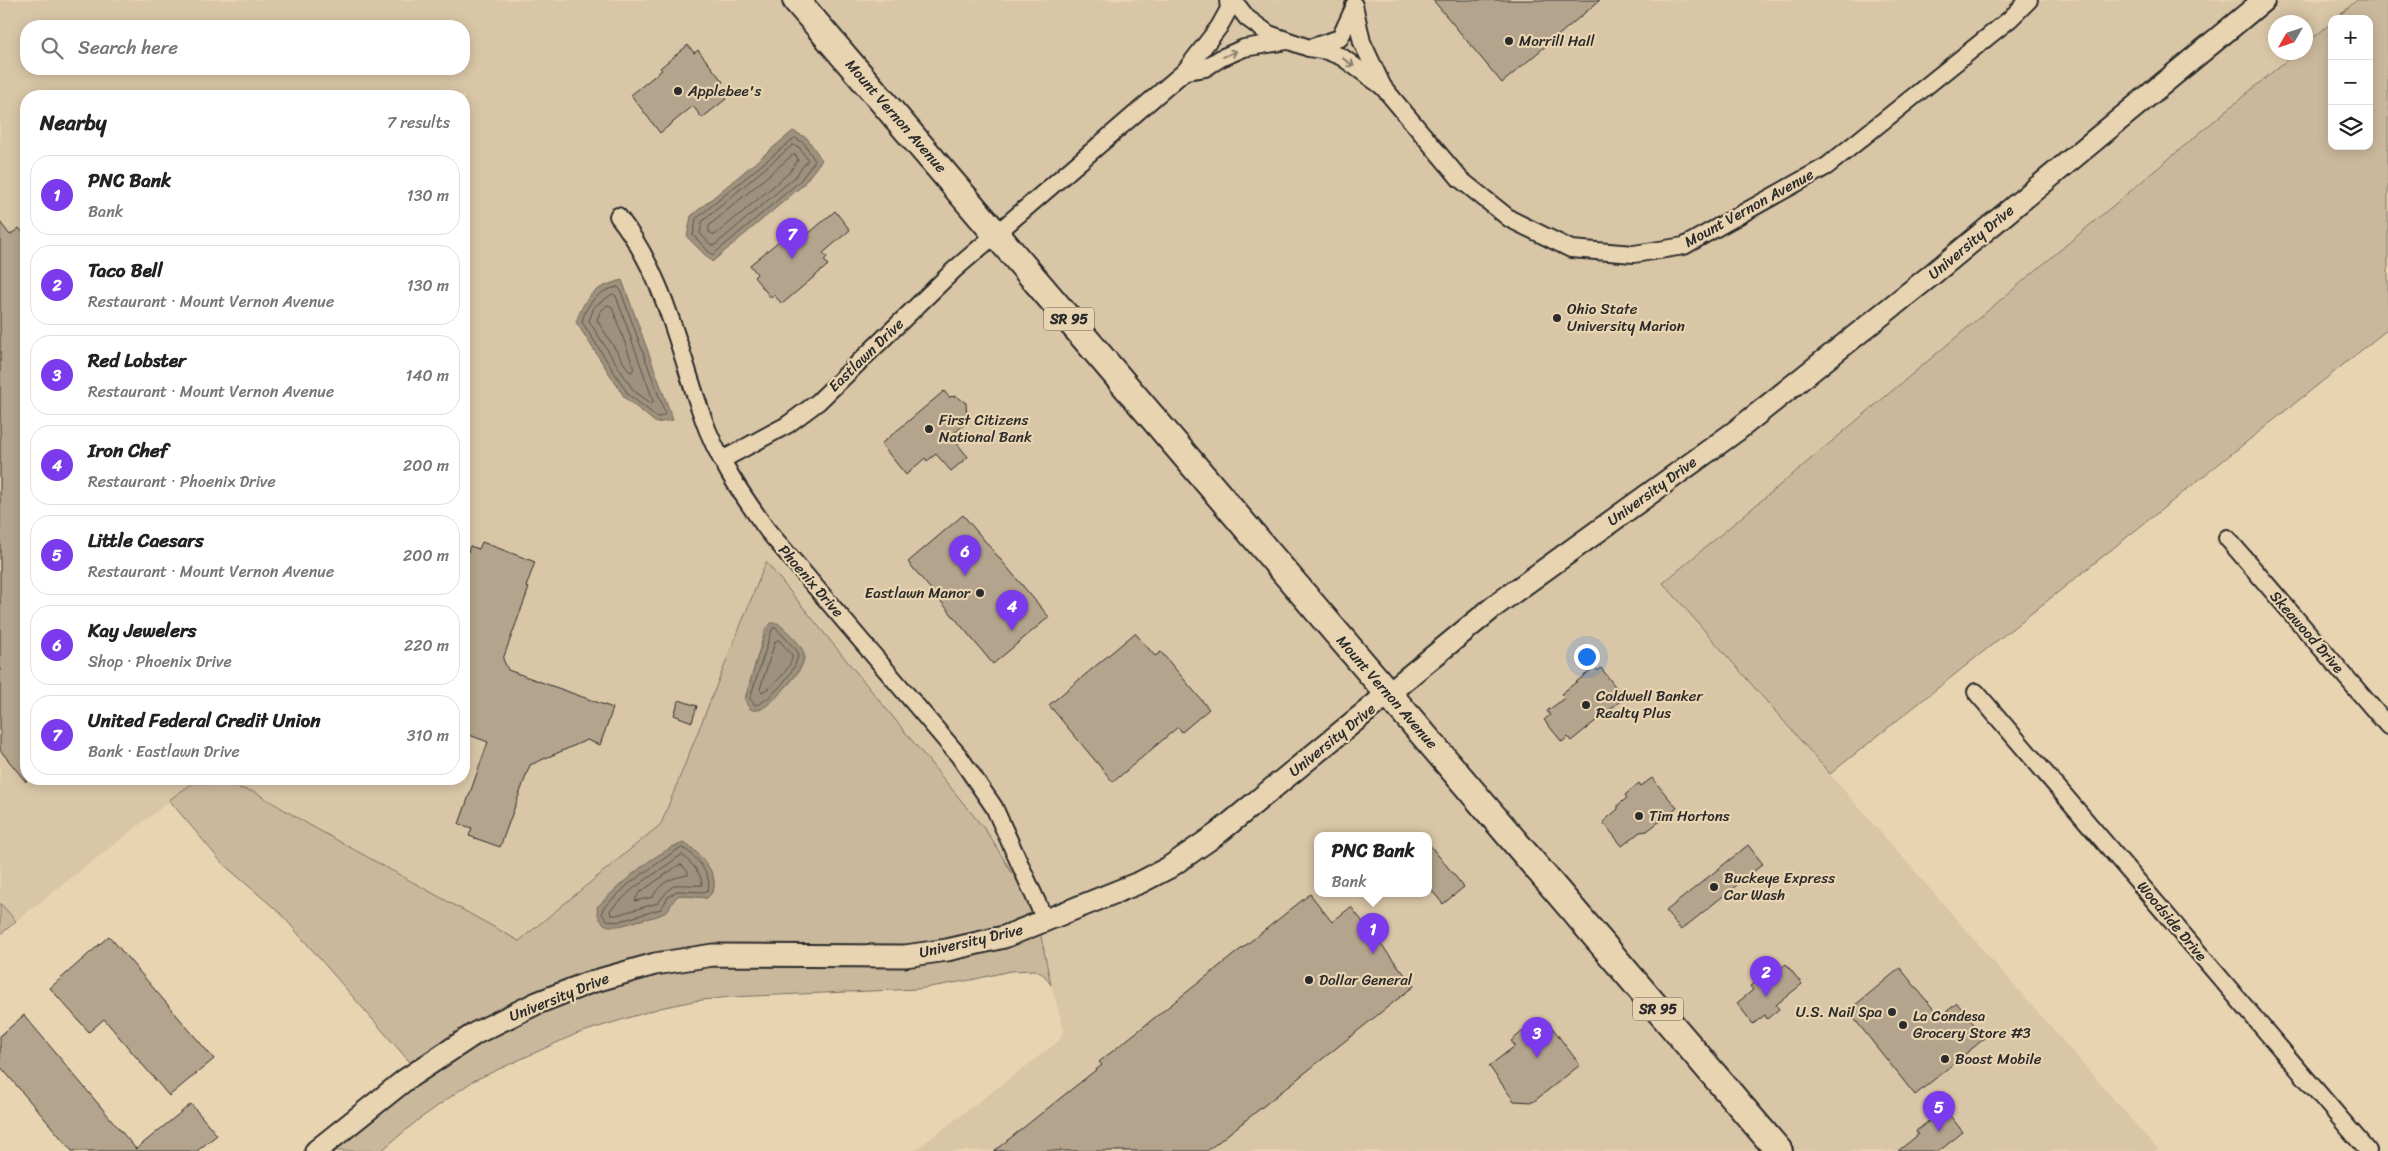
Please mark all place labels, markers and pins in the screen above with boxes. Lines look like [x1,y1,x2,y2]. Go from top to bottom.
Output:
place label: Morrill Hall [1519,28,1595,54]
marker: Morrill Hall [1503,35,1515,47]
place label: Applebee's [687,78,761,104]
marker: Applebee's [672,85,684,97]
pin: 7 [776,218,808,259]
place label: Ohio State University Marion [1567,296,1685,339]
marker: Ohio State University Marion [1551,312,1563,324]
place label: First Citizens National Bank [939,407,1032,450]
marker: First Citizens National Bank [923,423,935,435]
pin: 6 [949,535,981,576]
place label: Eastlawn Manor [865,580,971,606]
marker: Eastlawn Manor [974,587,986,599]
pin: 4 [996,590,1028,631]
place label: Coldwell Banker Realty Plus [1596,683,1704,726]
marker: Coldwell Banker Realty Plus [1580,699,1592,711]
place label: Tim Hortons [1649,803,1730,829]
marker: Tim Hortons [1633,810,1645,822]
place label: Buckeye Express Car Wash [1724,865,1835,908]
marker: Buckeye Express Car Wash [1708,881,1720,893]
pin: 1 [1357,913,1389,954]
pin: 2 [1750,956,1782,997]
place label: Dollar General [1319,967,1413,993]
marker: Dollar General [1303,974,1315,986]
place label: U.S. Nail Spa [1796,999,1882,1025]
place label: La Condesa Grocery Store #3 [1913,1003,2031,1046]
marker: U.S. Nail Spa [1886,1006,1898,1018]
pin: 3 [1521,1017,1553,1058]
marker: La Condesa Grocery Store #3 [1897,1019,1909,1031]
place label: Boost Mobile [1955,1046,2042,1072]
marker: Boost Mobile [1939,1053,1951,1065]
pin: 5 [1923,1091,1955,1132]

